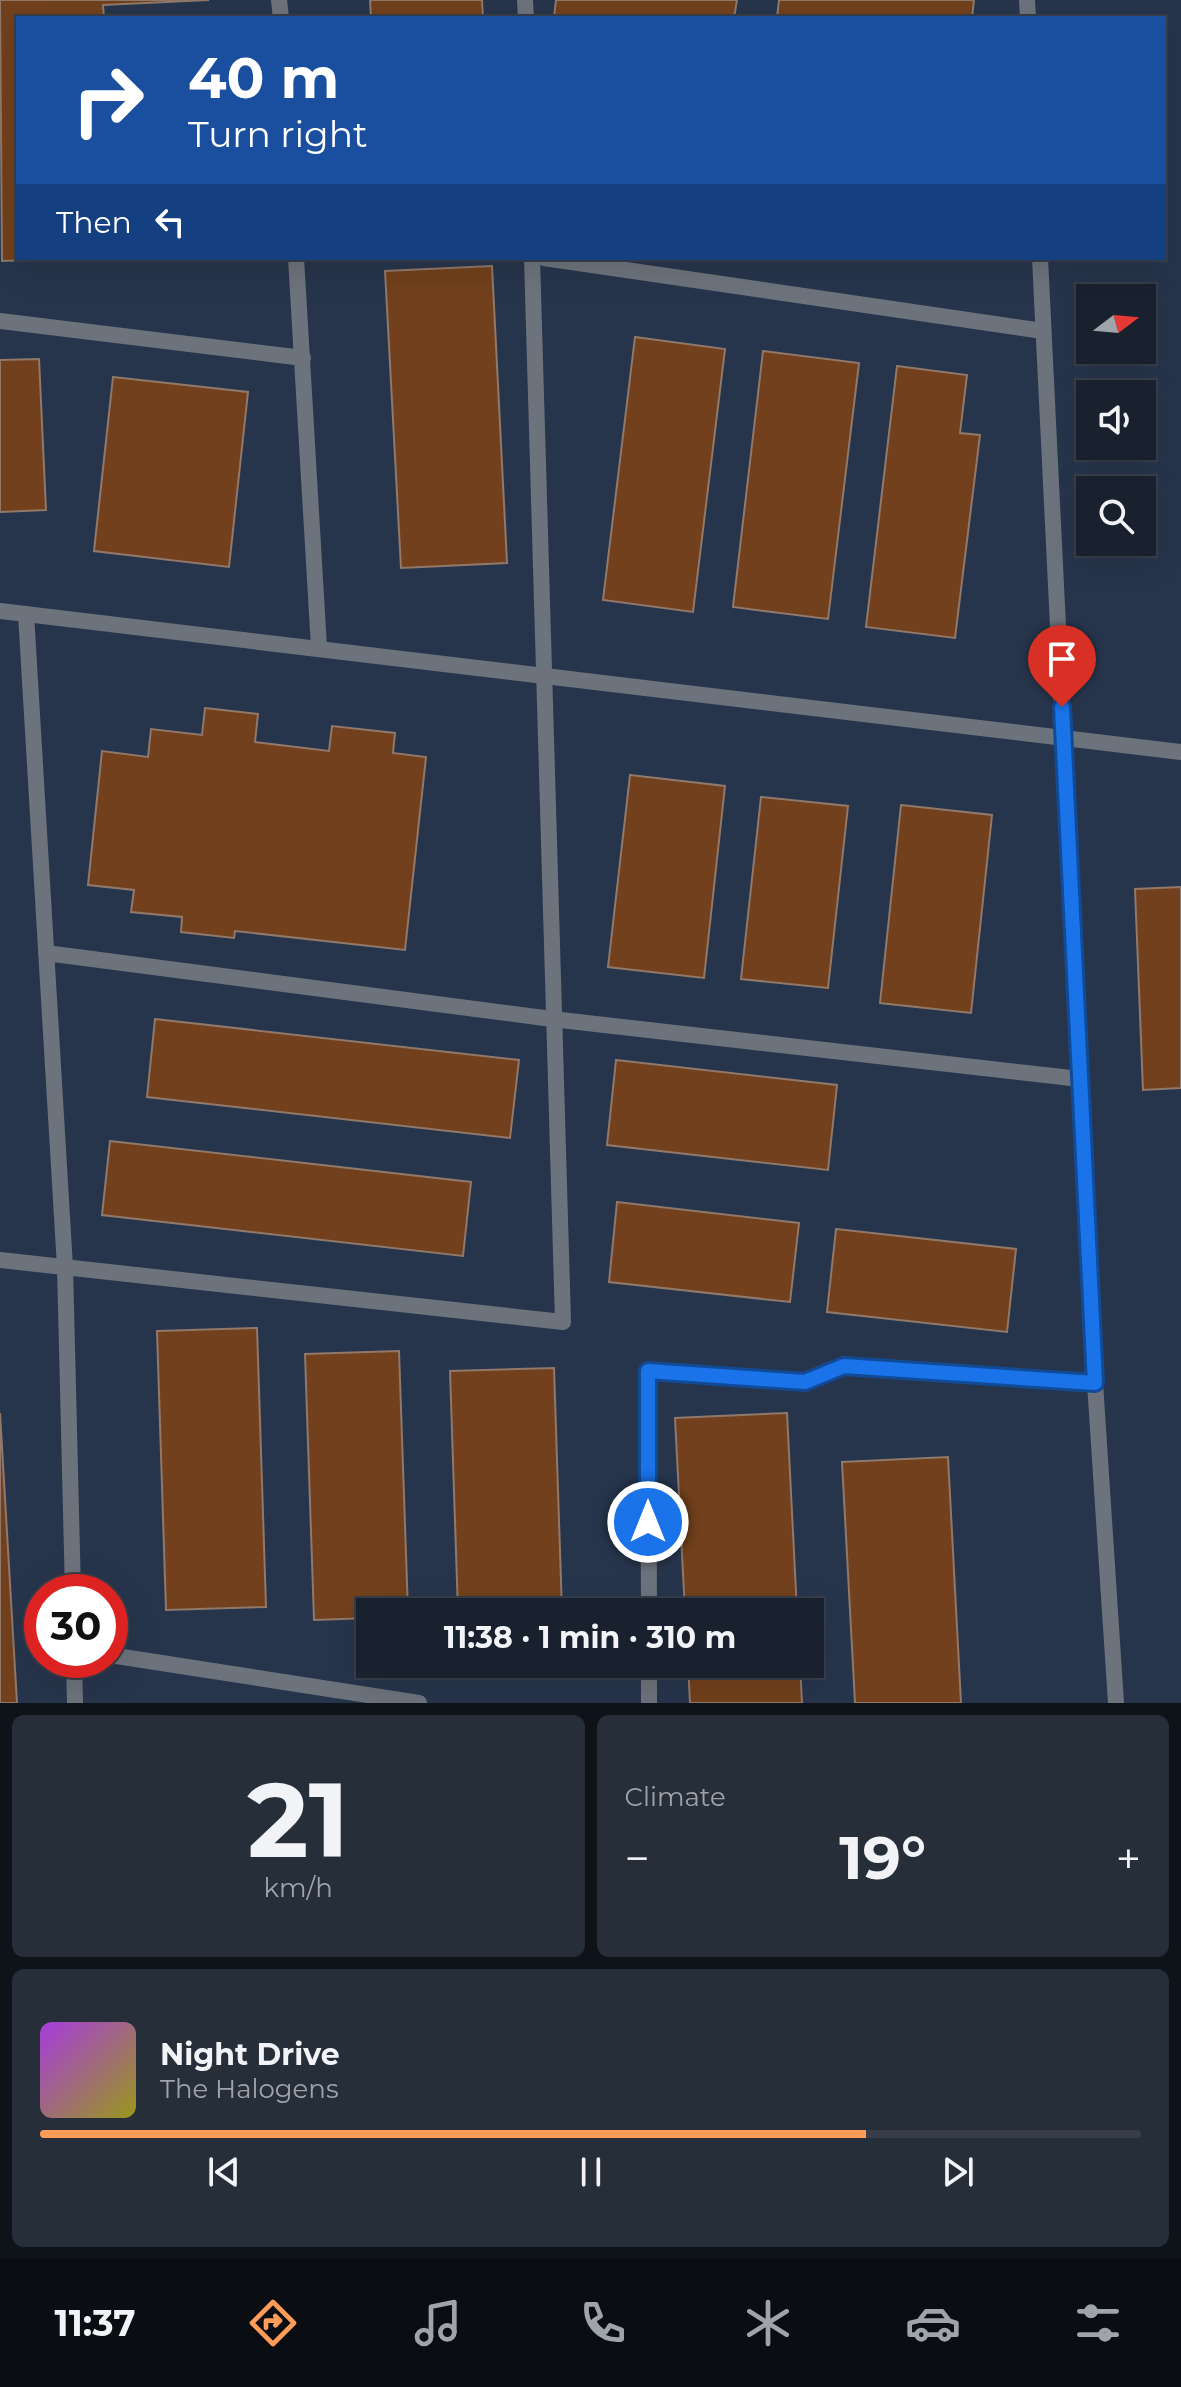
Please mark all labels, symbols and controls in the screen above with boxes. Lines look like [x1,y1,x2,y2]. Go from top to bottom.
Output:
text: 40 m [188,44,339,112]
icon: right [56,48,160,152]
text: Turn right [188,112,368,156]
icon: left [148,200,192,244]
text: Then [56,204,132,241]
north arrow [1076,284,1156,364]
map controls [1076,284,1156,556]
button: sound [1076,380,1156,460]
button: search [1076,476,1156,556]
pin [1028,625,1096,707]
icon: arrive [1040,637,1084,681]
position arrow [606,1480,690,1564]
speed limit sign: 30 [24,1574,128,1678]
text: 11:38 · 1 min · 310 m [444,1619,736,1656]
text: 21 [247,1756,349,1883]
text: Climate [625,1781,726,1813]
text: 19° [839,1821,926,1894]
text: − [625,1831,650,1885]
text: + [1116,1831,1141,1885]
text: km/h [264,1872,333,1904]
text: Night Drive [160,2036,340,2073]
text: The Halogens [160,2073,339,2105]
icon: previous [202,2150,246,2194]
icon: pause [569,2150,613,2194]
icon: next [936,2150,980,2194]
icon: directions [245,2295,301,2351]
icon: music [410,2295,466,2351]
icon: phone [575,2295,631,2351]
icon: climate [740,2295,796,2351]
icon: car [905,2295,961,2351]
icon: filters [1070,2295,1126,2351]
text: 11:37 [55,2301,136,2345]

